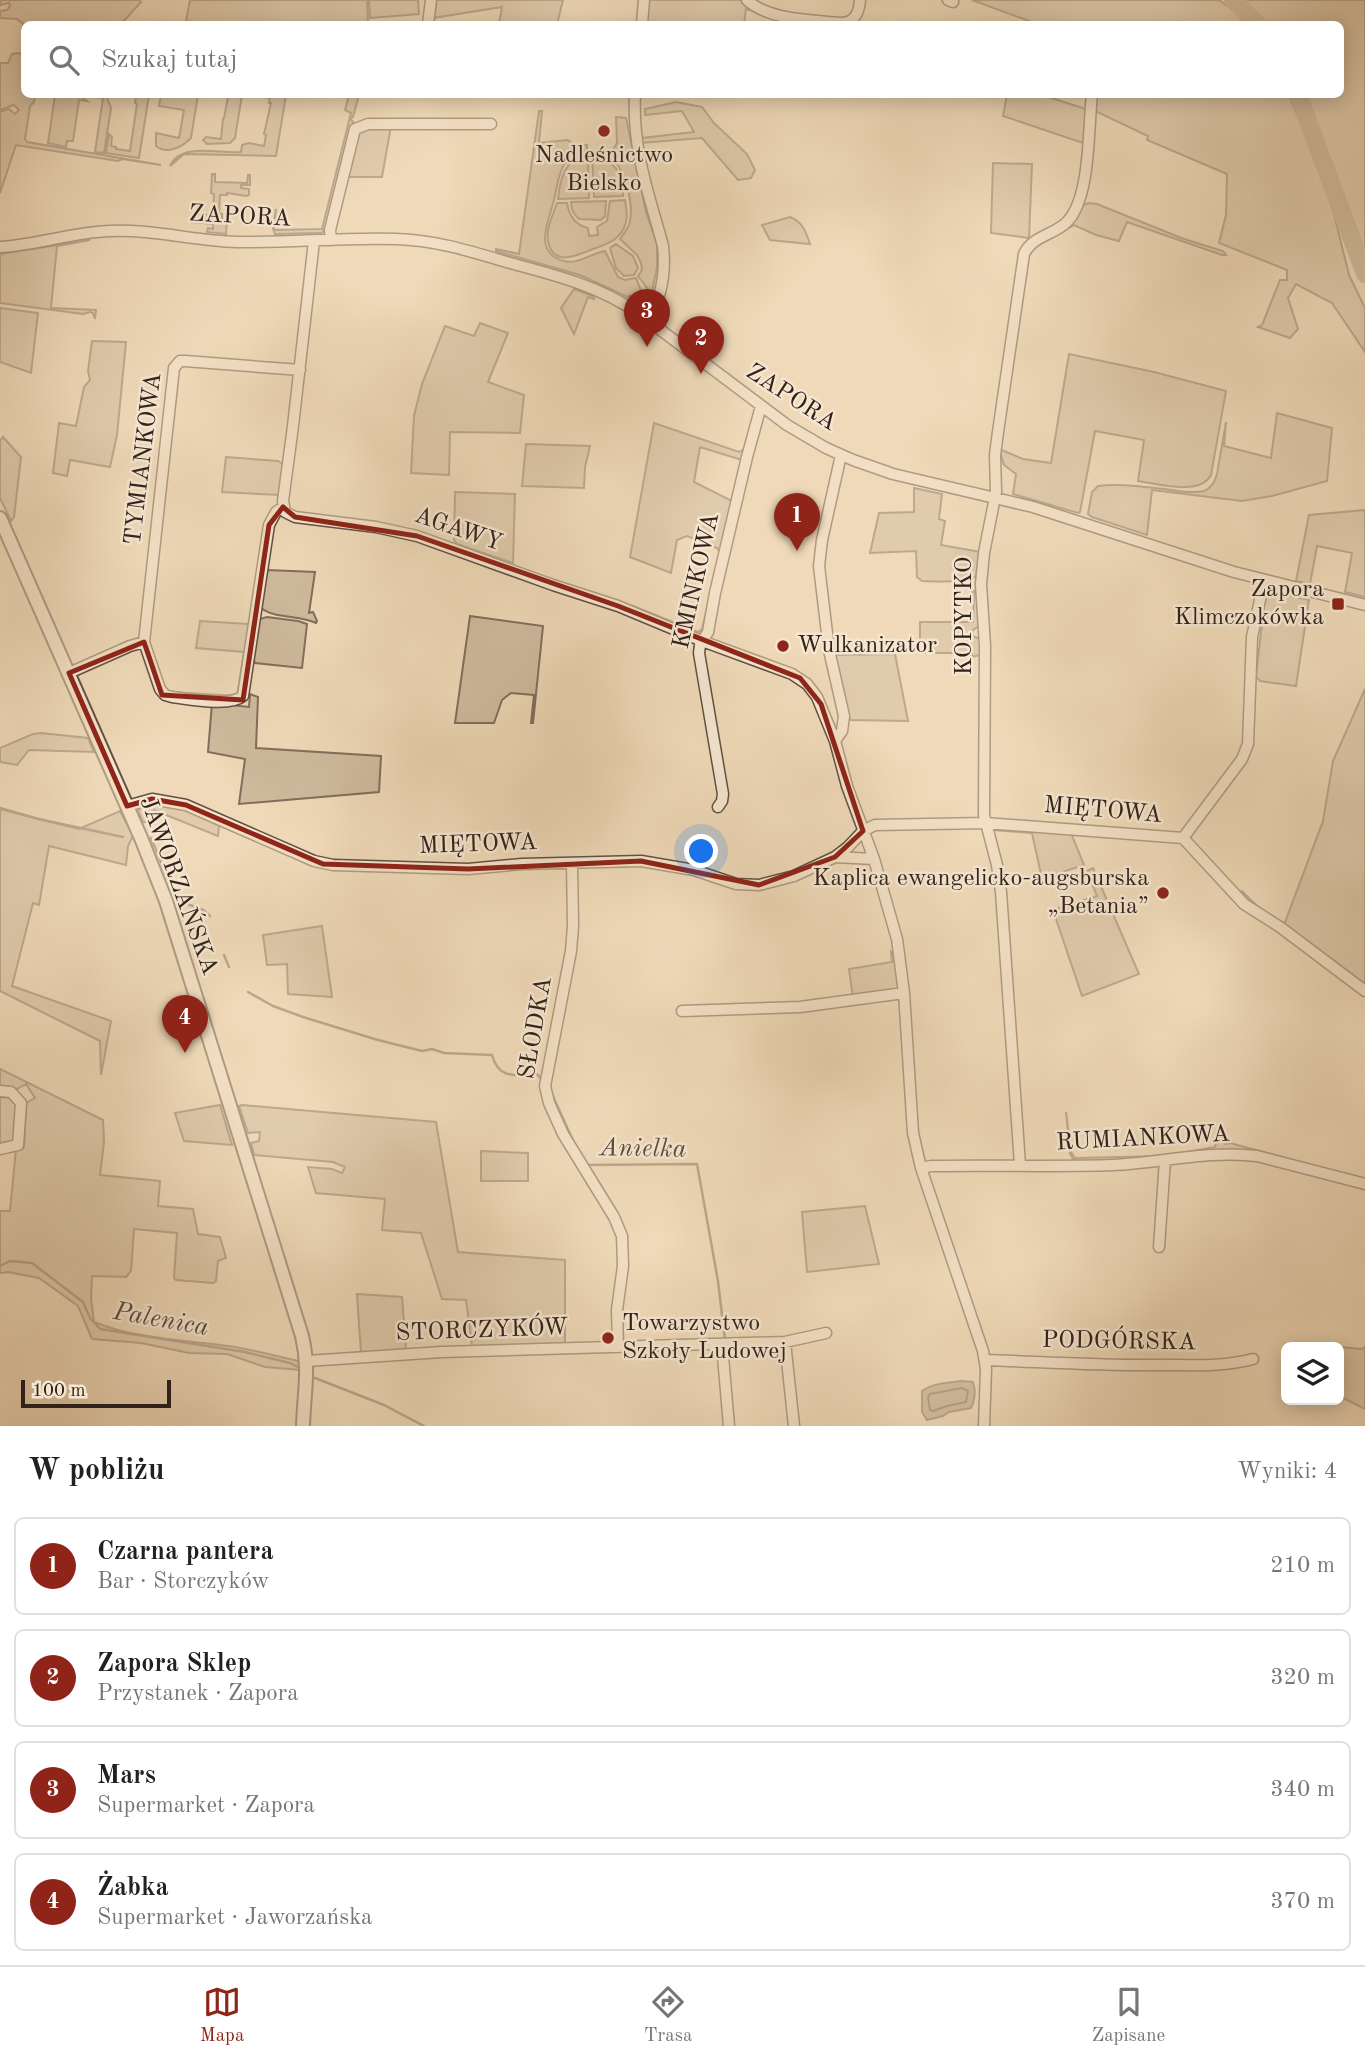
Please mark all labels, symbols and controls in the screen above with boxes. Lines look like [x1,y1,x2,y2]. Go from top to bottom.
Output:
search box [21,21,1344,98]
icon: search [45,41,83,79]
text: Szukaj tutaj [101,47,238,73]
marker: Nadleśnictwo Bielsko [596,123,612,139]
place label: Nadleśnictwo Bielsko [535,144,673,196]
street label: ZAPORA [188,202,292,232]
pin: 3 [624,289,670,347]
pin: 2 [678,316,724,374]
street label: ZAPORA [741,360,841,436]
street label: TYMIANKOWA [122,371,166,547]
pin: 1 [774,493,820,551]
street label: AGAWY [411,504,505,556]
street label: KMINKOWA [670,511,724,651]
street label: KOPYTKO [953,557,977,675]
place label: Zapora Klimczokówka [1174,578,1324,630]
marker: Zapora Klimczokówka [1330,596,1346,612]
place label: Wulkanizator [797,634,937,658]
marker: Wulkanizator [775,638,791,654]
street label: JAWORZAŃSKA [135,792,226,978]
street label: MIĘTOWA [1043,794,1163,828]
street label: MIĘTOWA [418,831,538,859]
your location [684,834,718,868]
place label: Kaplica ewangelicko-augsburska „Betania” [812,867,1149,919]
marker: Kaplica ewangelicko-augsburska „Betania” [1155,885,1171,901]
street label: SŁODKA [515,975,557,1081]
pin: 4 [162,995,208,1053]
street label: RUMIANKOWA [1055,1122,1231,1156]
water label: Anielka [597,1135,687,1163]
water label: Palenica [110,1299,211,1341]
street label: STORCZYKÓW [395,1311,569,1346]
place label: Towarzystwo Szkoły Ludowej [622,1312,787,1364]
street label: PODGÓRSKA [1042,1324,1197,1355]
marker: Towarzystwo Szkoły Ludowej [600,1330,616,1346]
map controls [1281,1342,1344,1405]
button: layers [1281,1342,1344,1405]
scale bar [21,1377,172,1409]
text: 100 m [32,1382,85,1401]
text: W pobliżu [28,1456,164,1486]
text: Wyniki: 4 [1237,1460,1337,1483]
text: Czarna pantera [97,1539,274,1565]
text: 1 [46,1554,60,1577]
text: 210 m [1270,1554,1335,1577]
text: Bar · Storczyków [97,1570,269,1593]
text: Zapora Sklep [97,1651,251,1677]
text: 2 [46,1666,60,1689]
text: 320 m [1270,1666,1335,1689]
text: Przystanek · Zapora [97,1682,299,1705]
text: Mars [97,1763,156,1789]
text: 3 [46,1778,60,1801]
text: 340 m [1270,1778,1335,1801]
text: Supermarket · Zapora [97,1794,315,1817]
text: Żabka [97,1875,169,1901]
text: 4 [46,1890,60,1913]
text: 370 m [1270,1890,1335,1913]
text: Supermarket · Jaworzańska [97,1906,372,1929]
tab: Mapa [200,1983,244,2048]
tab: Trasa [644,1983,692,2048]
tab: Zapisane [1092,1983,1165,2048]

